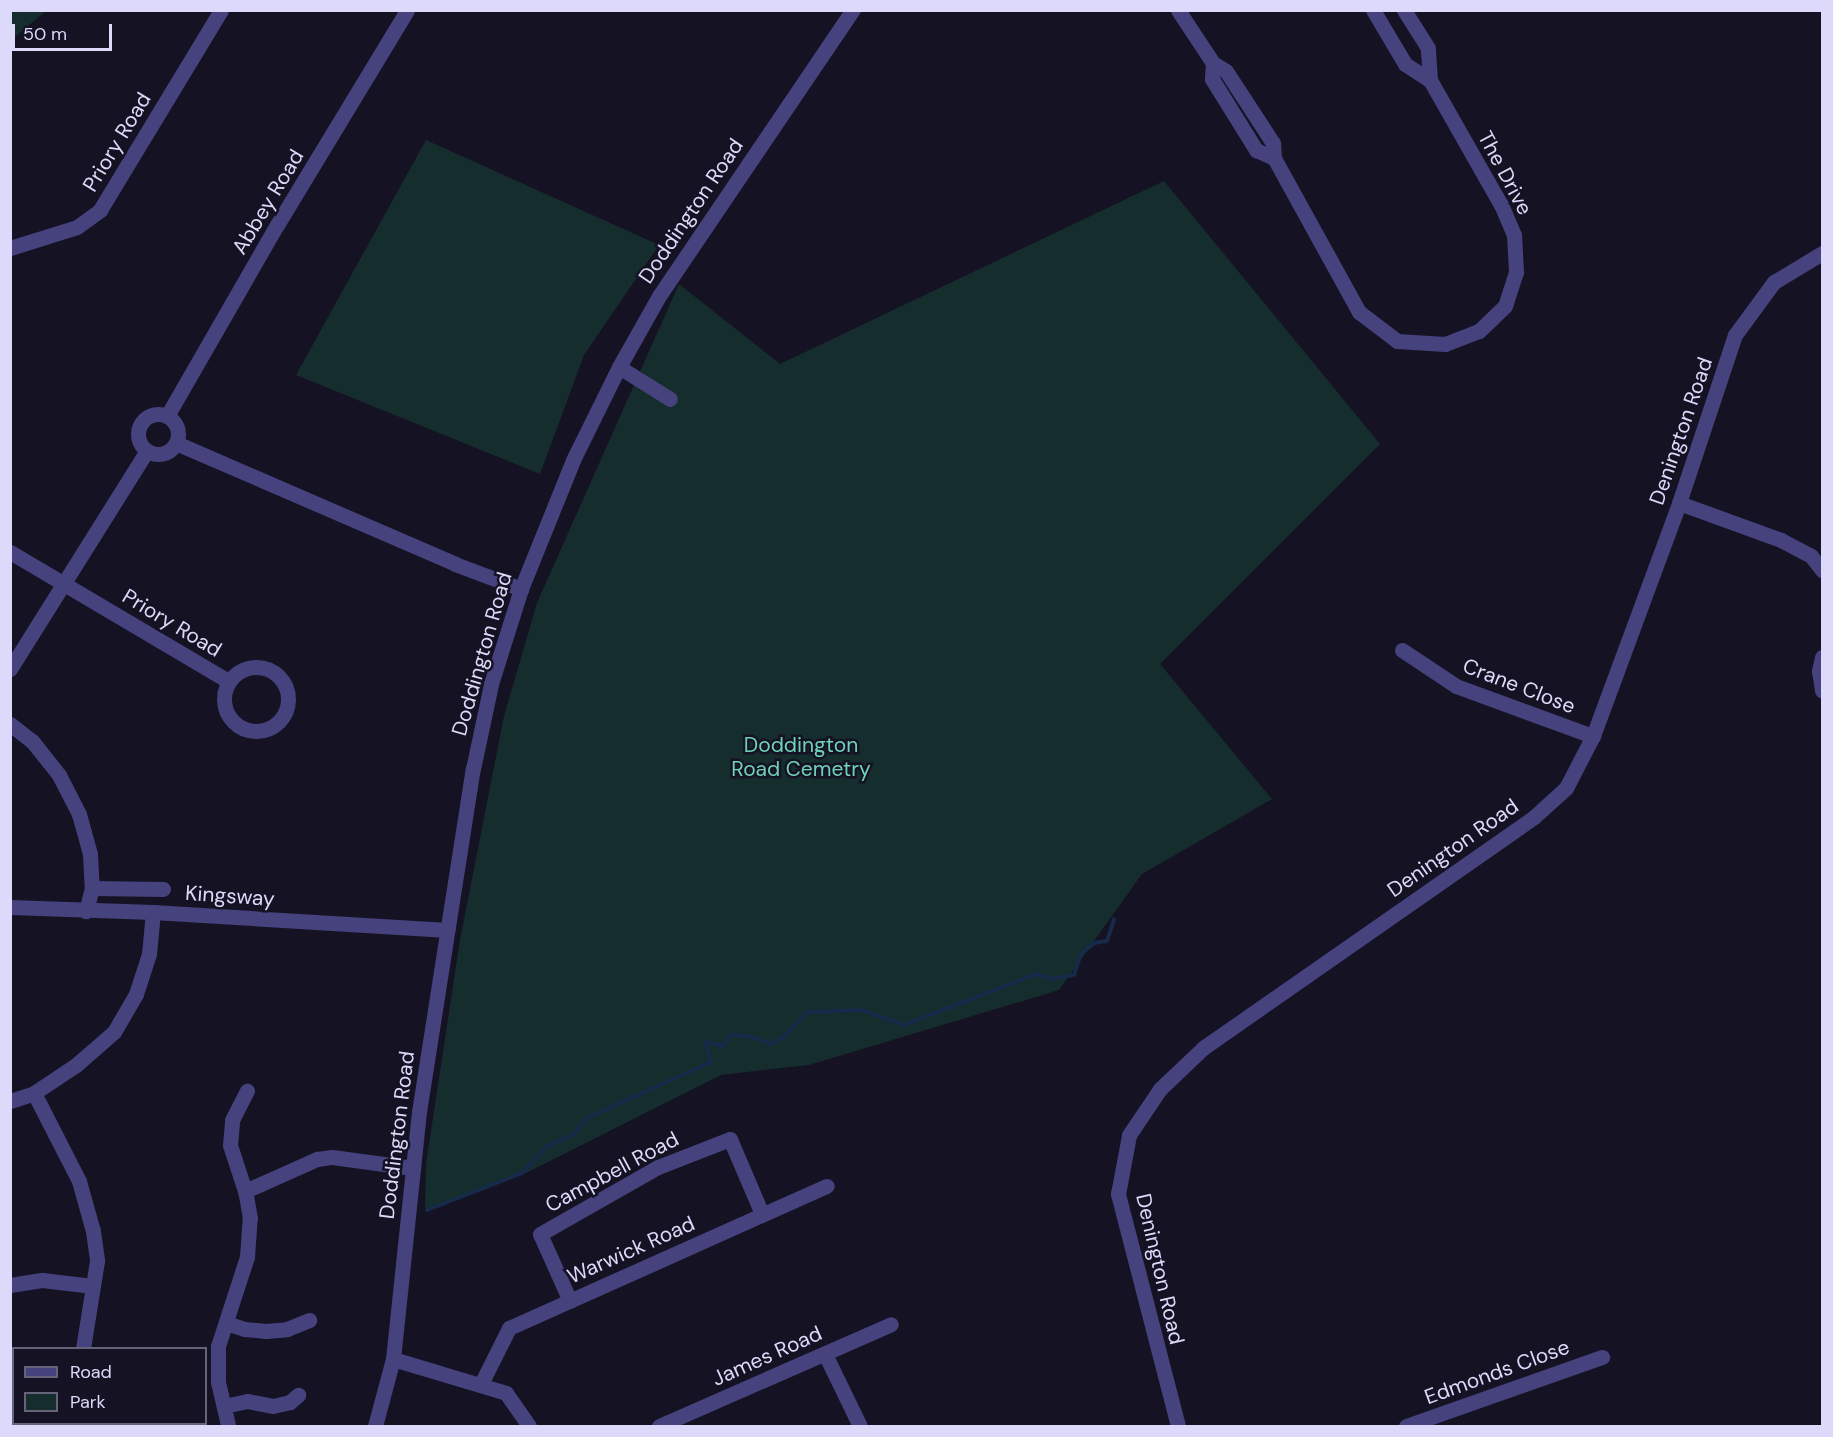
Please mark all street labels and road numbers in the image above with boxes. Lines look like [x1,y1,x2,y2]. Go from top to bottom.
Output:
street label: Priory Road [78,88,156,196]
street label: The Drive [1472,127,1538,219]
street label: Doddington Road [633,134,749,288]
street label: Abbey Road [227,145,309,259]
street label: Denington Road [1644,354,1718,508]
street label: Doddington Road [447,569,517,739]
street label: Priory Road [118,584,226,662]
street label: Crane Close [1459,653,1579,719]
street label: Denington Road [1383,793,1523,903]
street label: Kingsway [184,880,276,912]
street label: Doddington Road [374,1050,420,1220]
street label: Campbell Road [541,1126,683,1218]
street label: Denington Road [1130,1191,1190,1347]
street label: Warwick Road [563,1211,699,1289]
street label: James Road [708,1321,826,1391]
street label: Edmonds Close [1421,1334,1573,1410]

